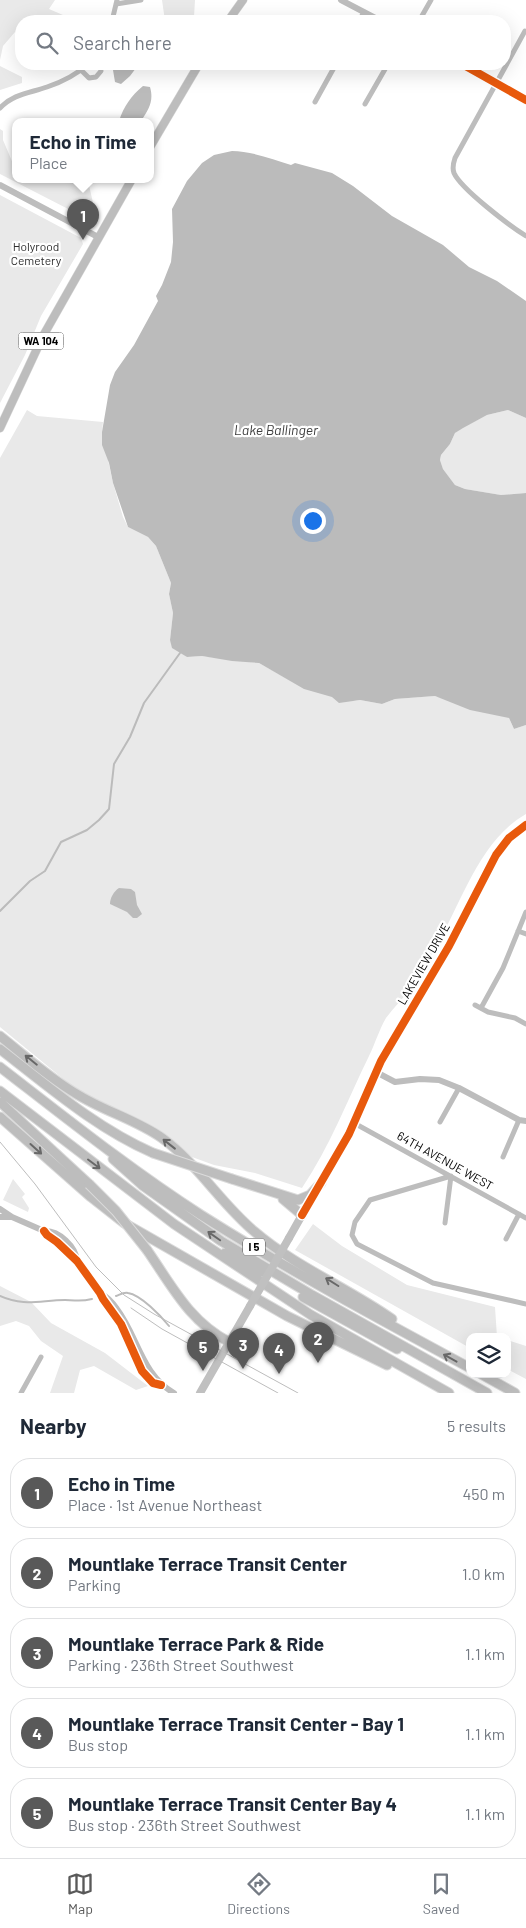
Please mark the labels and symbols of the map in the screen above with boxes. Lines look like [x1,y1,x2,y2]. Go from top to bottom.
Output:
pin: 1 [67,199,99,240]
park label: Holyrood Cemetery [11,239,62,267]
road number: WA 104 [18,332,64,350]
water label: Lake Ballinger [234,421,319,438]
your location [300,508,326,534]
street label: LAKEVIEW DRIVE [394,920,452,1007]
one-way arrow [24,1055,37,1066]
street label: 64TH AVENUE WEST [395,1128,496,1192]
one-way arrow [162,1139,176,1149]
one-way arrow [30,1143,43,1155]
one-way arrow [87,1158,100,1169]
one-way arrow [207,1231,221,1241]
road number: I 5 [243,1238,265,1256]
one-way arrow [325,1277,339,1287]
pin: 2 [302,1322,334,1363]
pin: 3 [227,1328,259,1369]
pin: 5 [187,1330,219,1371]
pin: 4 [263,1333,295,1374]
one-way arrow [444,1352,458,1362]

